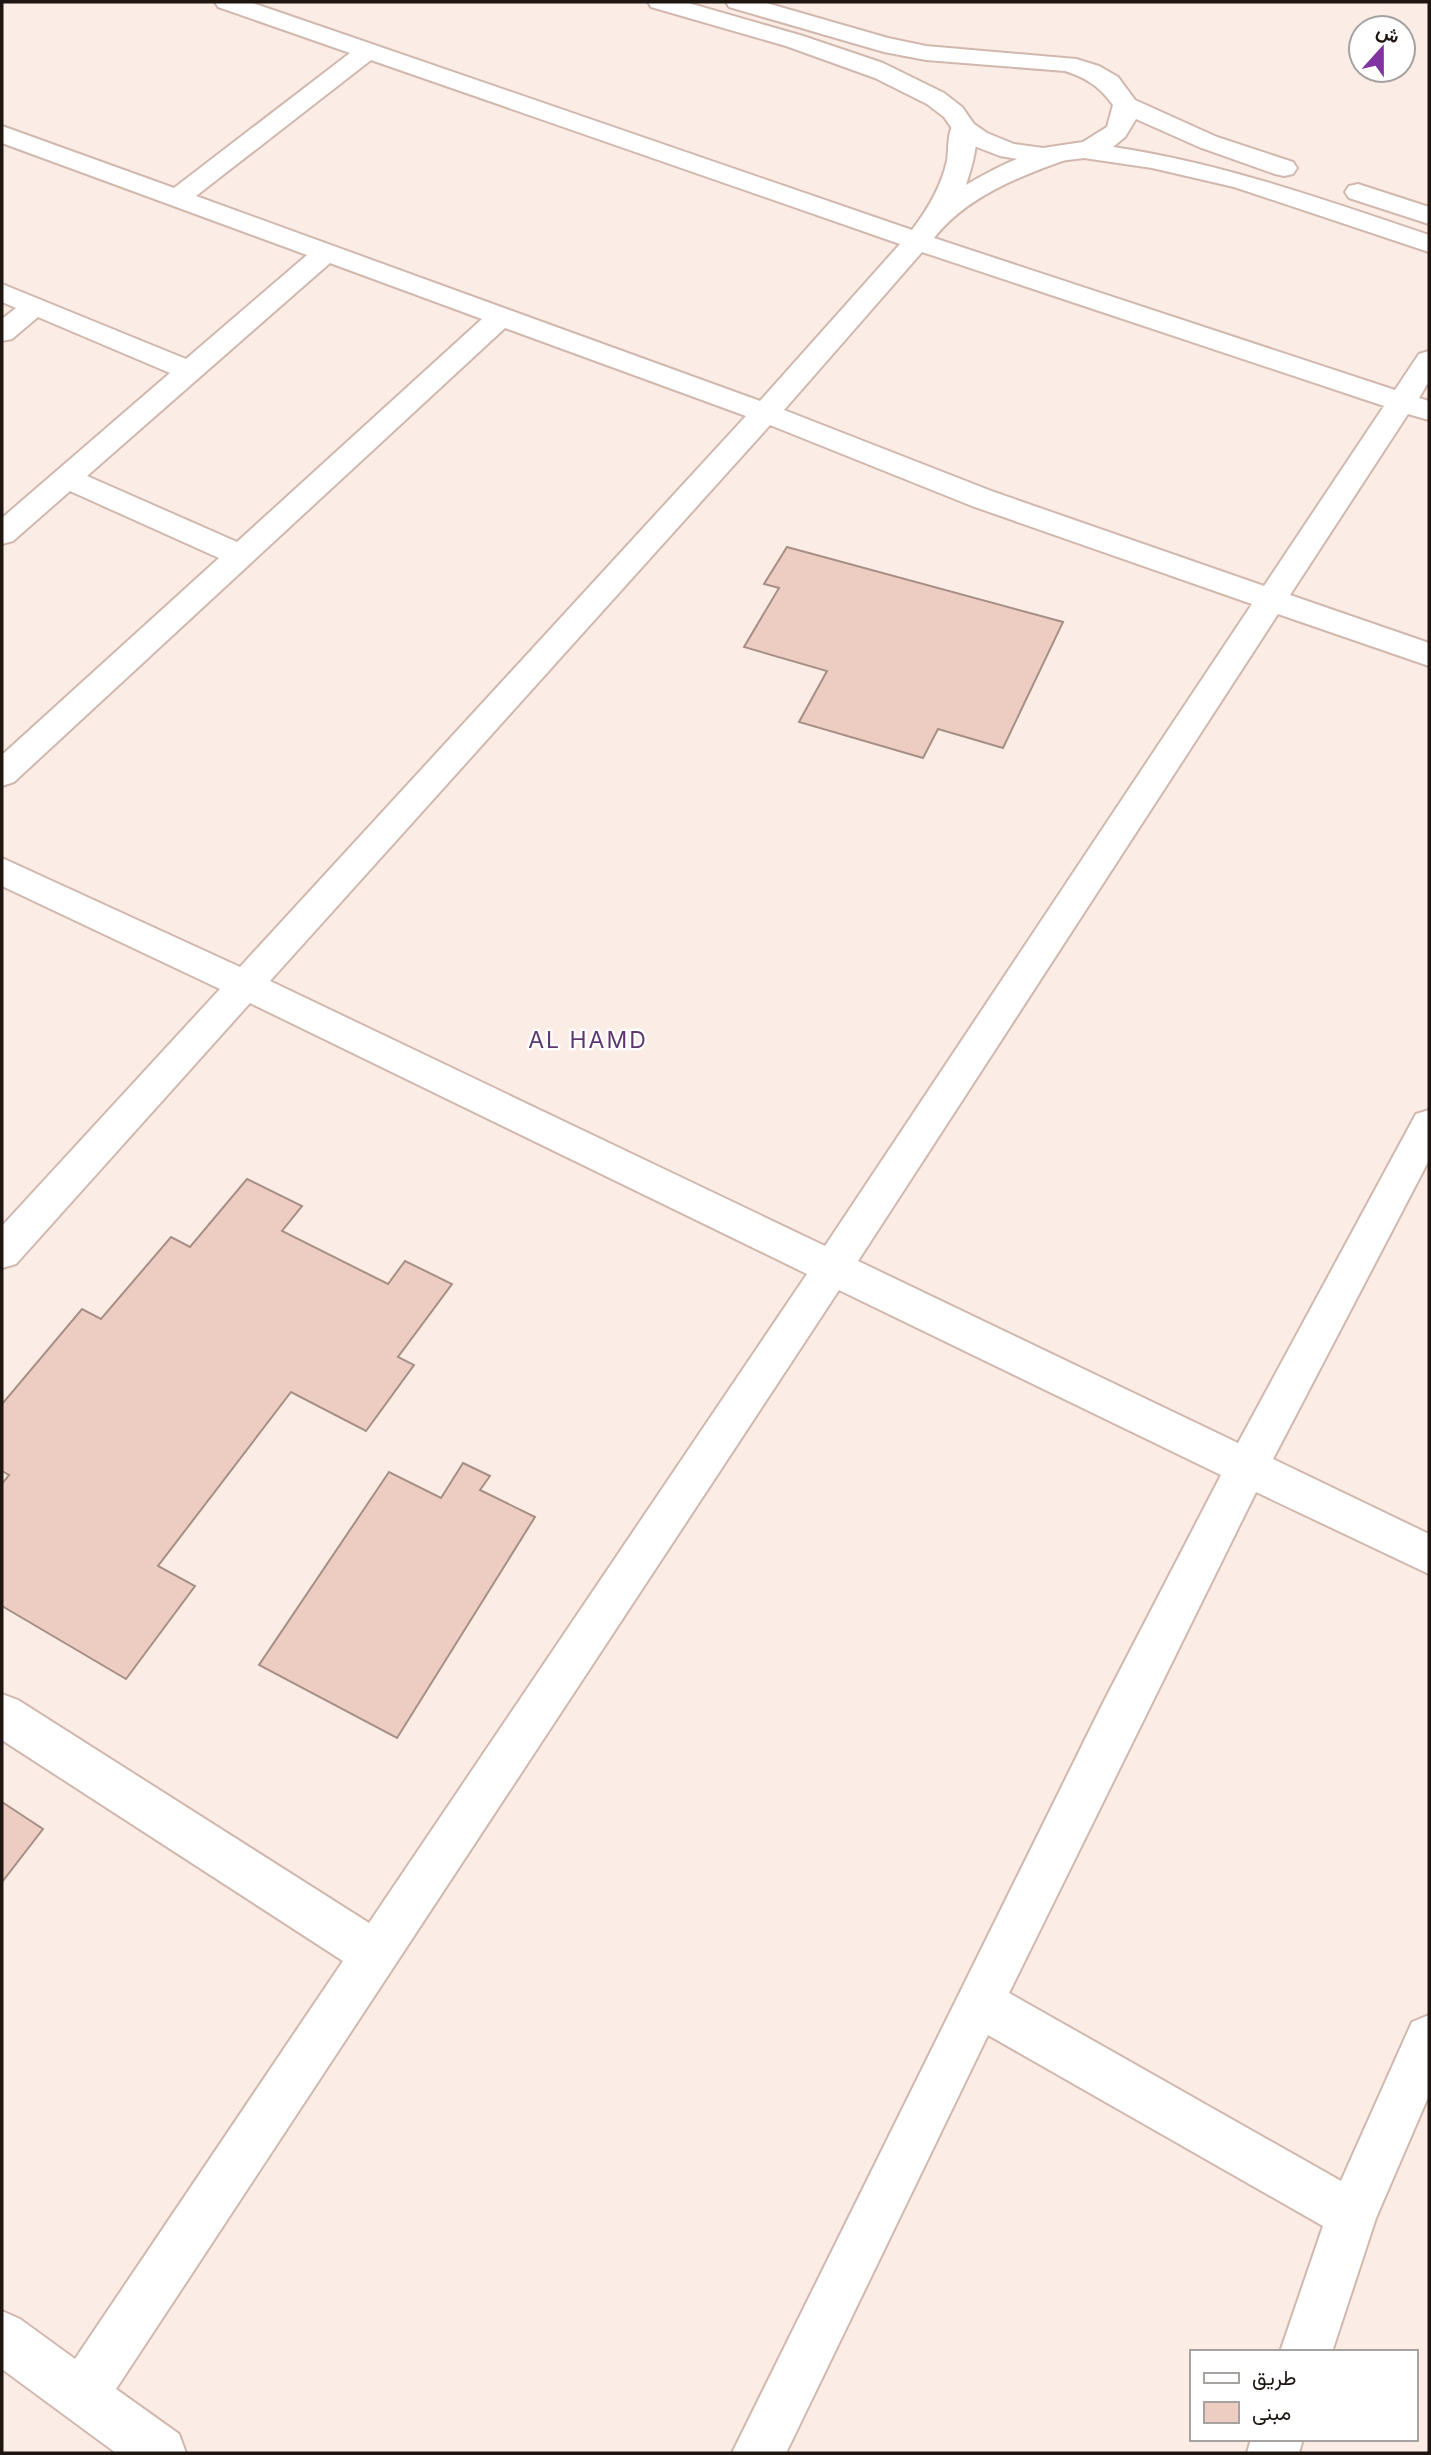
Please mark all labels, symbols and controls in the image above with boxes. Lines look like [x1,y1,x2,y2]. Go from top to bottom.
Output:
north arrow [1347,14,1417,84]
text: ش [1373,19,1403,48]
district label: AL HAMD [528,1026,648,1054]
legend [1190,2350,1417,2441]
text: طريق [1252,2365,1297,2391]
text: مبنى [1252,2400,1291,2425]

